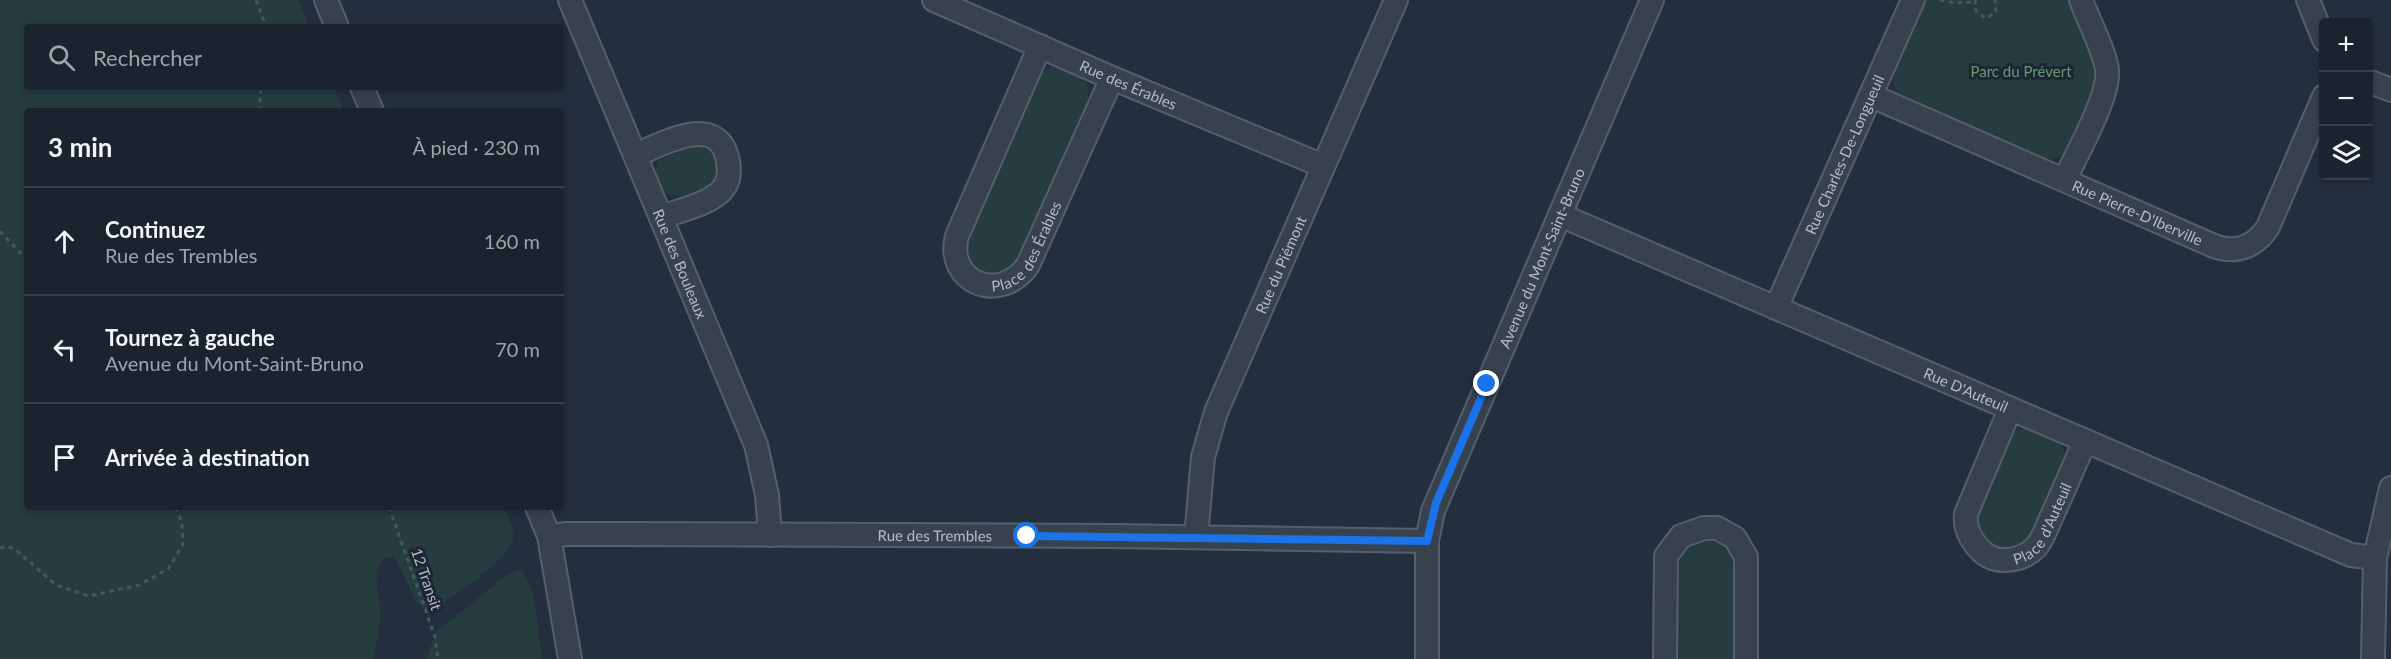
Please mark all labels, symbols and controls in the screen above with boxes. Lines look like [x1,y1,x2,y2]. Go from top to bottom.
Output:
map controls [2319,18,2373,180]
button: + [2319,18,2373,72]
search box [24,24,564,90]
icon: search [45,41,78,74]
text: Rechercher [93,44,202,71]
street label: Rue des Érables [1077,56,1180,113]
park label: Parc du Prévert [1970,62,2072,80]
street label: Rue Charles-De-Longueuil [1801,72,1888,237]
button: − [2319,72,2373,126]
button: layers [2319,126,2373,180]
text: 3 min [48,131,112,163]
text: À pied · 230 m [412,135,540,159]
street label: Avenue du Mont-Saint-Bruno [1495,165,1588,351]
street label: Rue Pierre-D'Iberville [2070,176,2206,249]
street label: Place des Érables [990,198,1065,295]
street label: Rue des Bouleaux [649,206,711,322]
street label: Rue du Piémont [1251,212,1310,316]
text: Continuez [105,216,205,243]
icon: ahead [48,225,81,258]
text: 160 m [484,229,540,253]
text: Rue des Trembles [105,243,258,267]
text: Tournez à gauche [105,324,275,351]
icon: left [48,333,81,366]
text: 70 m [495,337,540,361]
text: Avenue du Mont-Saint-Bruno [105,351,364,375]
street label: Rue D'Auteuil [1921,364,2011,416]
route end [1473,370,1499,396]
icon: arrive [48,441,81,474]
text: Arrivée à destination [105,444,310,471]
street label: Place d'Auteuil [2011,480,2075,568]
route start [1013,522,1039,548]
street label: Rue des Trembles [878,526,992,545]
street label: 12 Transit [408,546,446,613]

